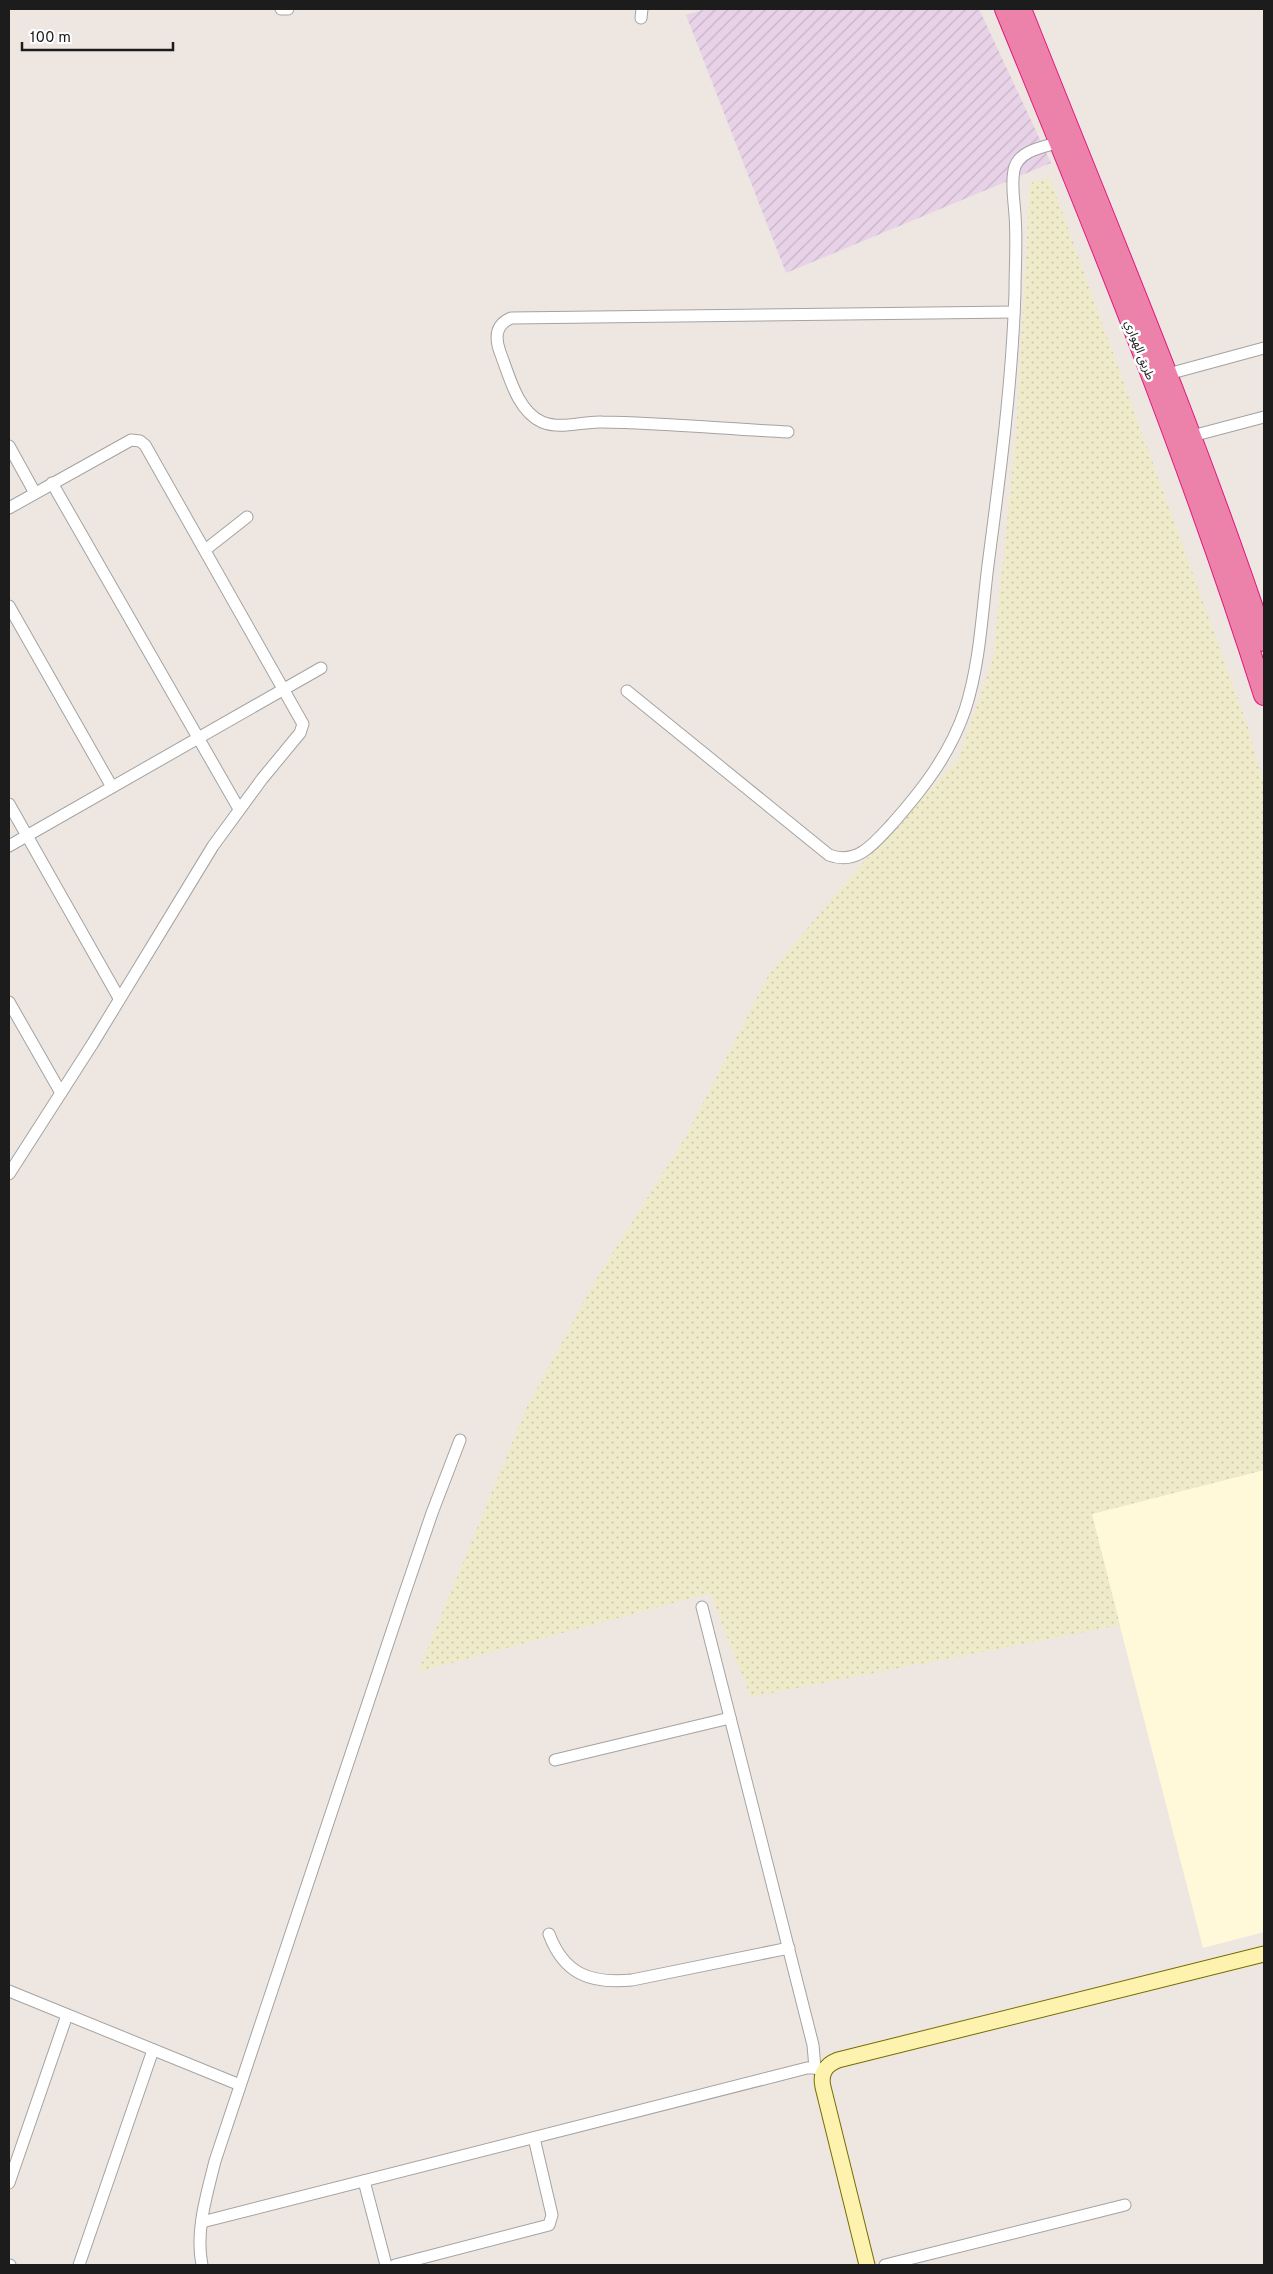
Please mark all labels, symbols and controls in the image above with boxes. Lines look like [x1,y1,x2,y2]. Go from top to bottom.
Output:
scale bar [22,20,174,52]
text: 100 m [30,29,71,48]
street label: طريق الهواري [1120,318,1158,383]

